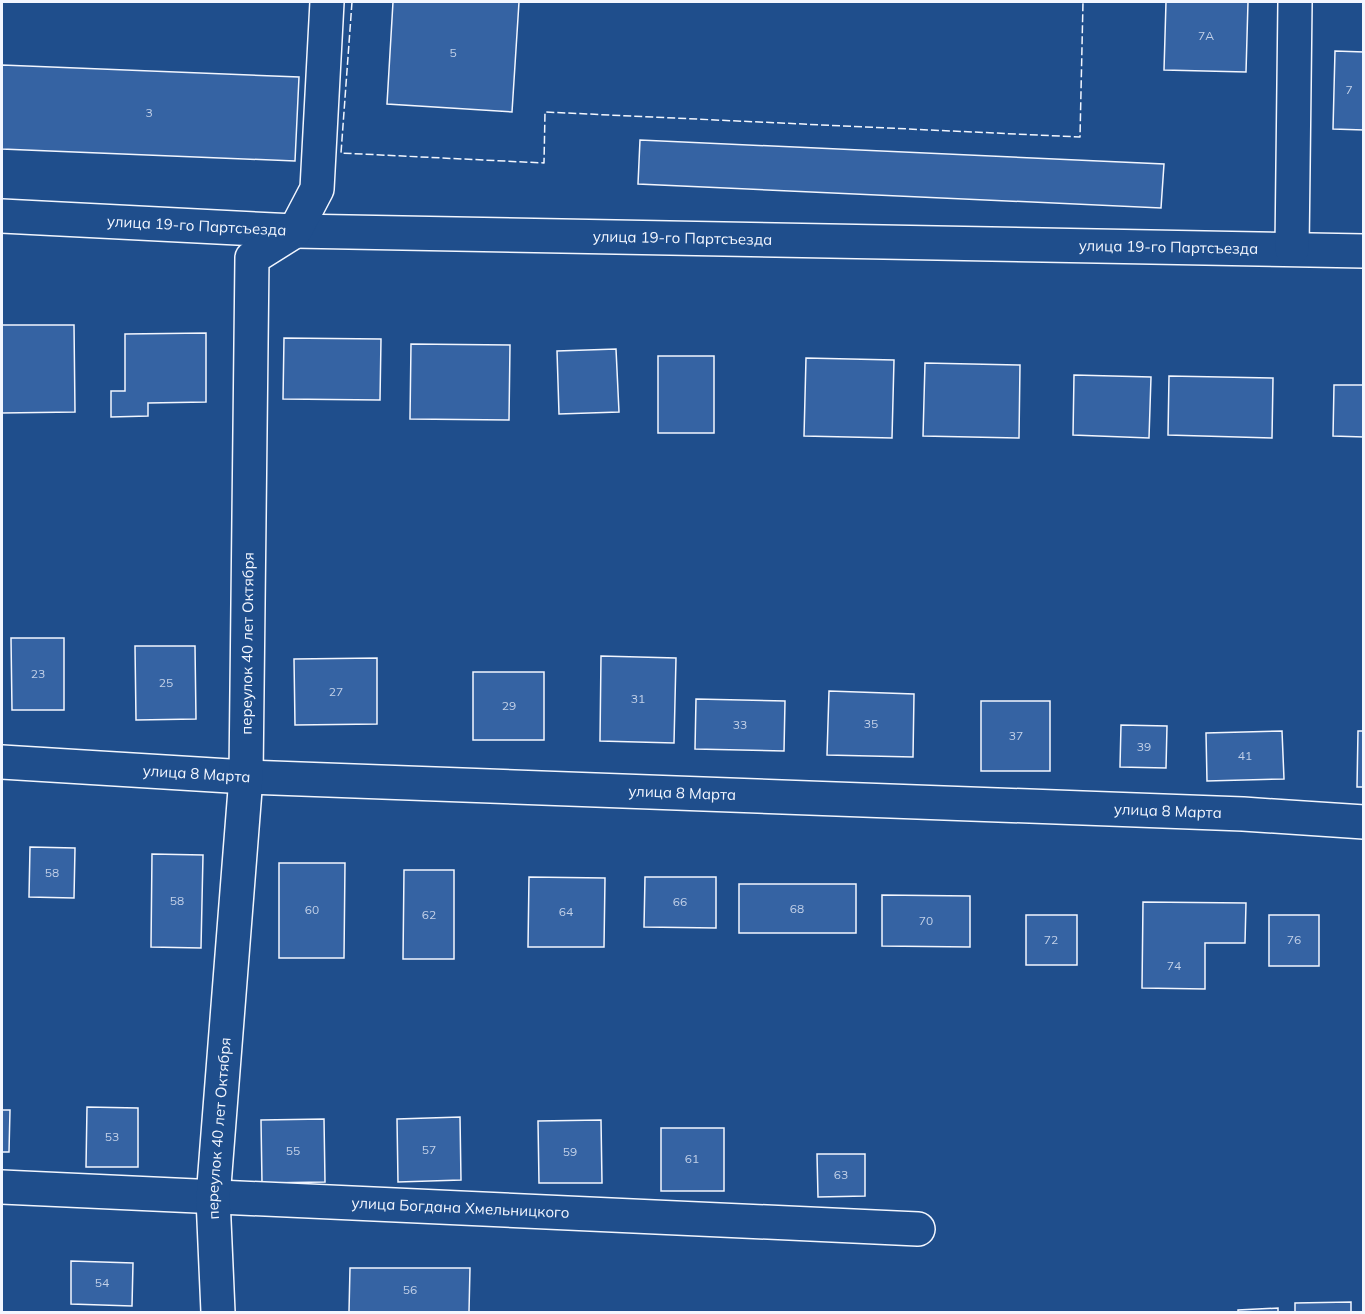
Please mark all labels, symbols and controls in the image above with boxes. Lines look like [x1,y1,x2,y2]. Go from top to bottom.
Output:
house number: 7А [1198,28,1214,43]
house number: 5 [449,45,457,60]
house number: 7 [1345,82,1353,97]
house number: 3 [145,105,153,120]
street label: улица 19-го Партсъезда [107,211,287,240]
street label: улица 19-го Партсъезда [593,227,772,249]
street label: улица 19-го Партсъезда [1079,236,1258,258]
street label: переулок 40 лет Октября [236,552,258,735]
house number: 23 [31,666,45,681]
house number: 25 [159,675,173,690]
house number: 27 [329,684,343,699]
house number: 31 [631,691,645,706]
house number: 29 [502,698,516,713]
house number: 35 [864,716,878,731]
house number: 33 [733,717,747,732]
house number: 37 [1009,728,1023,743]
house number: 39 [1137,739,1151,754]
house number: 41 [1238,748,1252,763]
street label: улица 8 Марта [142,761,251,786]
street label: улица 8 Марта [628,781,736,804]
street label: улица 8 Марта [1114,799,1222,822]
house number: 58 [45,865,59,880]
house number: 58 [170,893,184,908]
house number: 66 [673,894,687,909]
house number: 68 [790,901,804,916]
house number: 60 [305,902,319,917]
house number: 64 [559,904,573,919]
house number: 62 [422,907,436,922]
house number: 70 [919,913,933,928]
house number: 72 [1044,932,1058,947]
house number: 76 [1287,932,1301,947]
house number: 74 [1167,958,1181,973]
street label: переулок 40 лет Октября [203,1037,235,1220]
house number: 53 [105,1129,119,1144]
house number: 57 [422,1142,436,1157]
house number: 55 [286,1143,300,1158]
house number: 59 [563,1144,577,1159]
house number: 61 [685,1151,699,1166]
house number: 63 [834,1167,848,1182]
street label: улица Богдана Хмельницкого [351,1193,570,1222]
house number: 54 [95,1275,109,1290]
house number: 56 [403,1282,417,1297]

